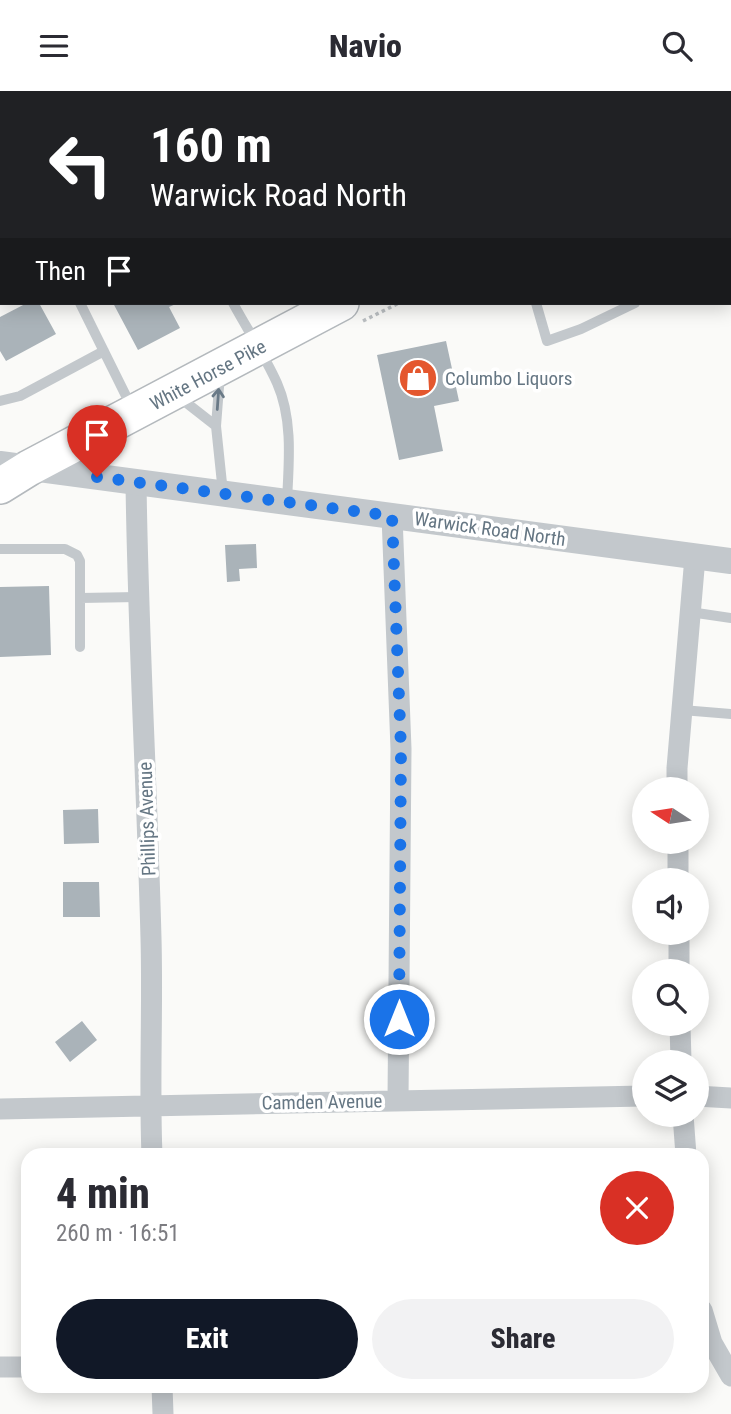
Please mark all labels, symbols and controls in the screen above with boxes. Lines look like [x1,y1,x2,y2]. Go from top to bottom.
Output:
icon: menu [35,27,73,65]
text: Navio [329,27,402,65]
icon: search [658,27,696,65]
text: 160 m [150,117,272,174]
icon: left [35,119,126,210]
text: Warwick Road North [150,176,407,214]
icon: arrive [100,252,138,290]
text: Then [35,256,86,286]
street label: White Horse Pike [146,335,270,415]
shop icon: Columbo Liquors [397,357,439,399]
place label: Columbo Liquors [445,367,573,390]
one-way arrow [212,388,225,411]
pin [67,405,127,477]
icon: arrive [78,416,116,454]
street label: Warwick Road North [413,507,567,551]
street label: Phillips Avenue [134,761,160,876]
north arrow [632,777,709,854]
map controls [632,777,709,1127]
button: sound [632,868,709,945]
button: search [632,959,709,1036]
position arrow [362,982,436,1056]
button: layers [632,1050,709,1127]
street label: Camden Avenue [261,1089,383,1115]
text: 4 min [56,1169,150,1218]
button: close [600,1171,674,1245]
text: 260 m · 16:51 [56,1220,180,1247]
button: Exit [56,1299,358,1379]
button: Share [372,1299,674,1379]

